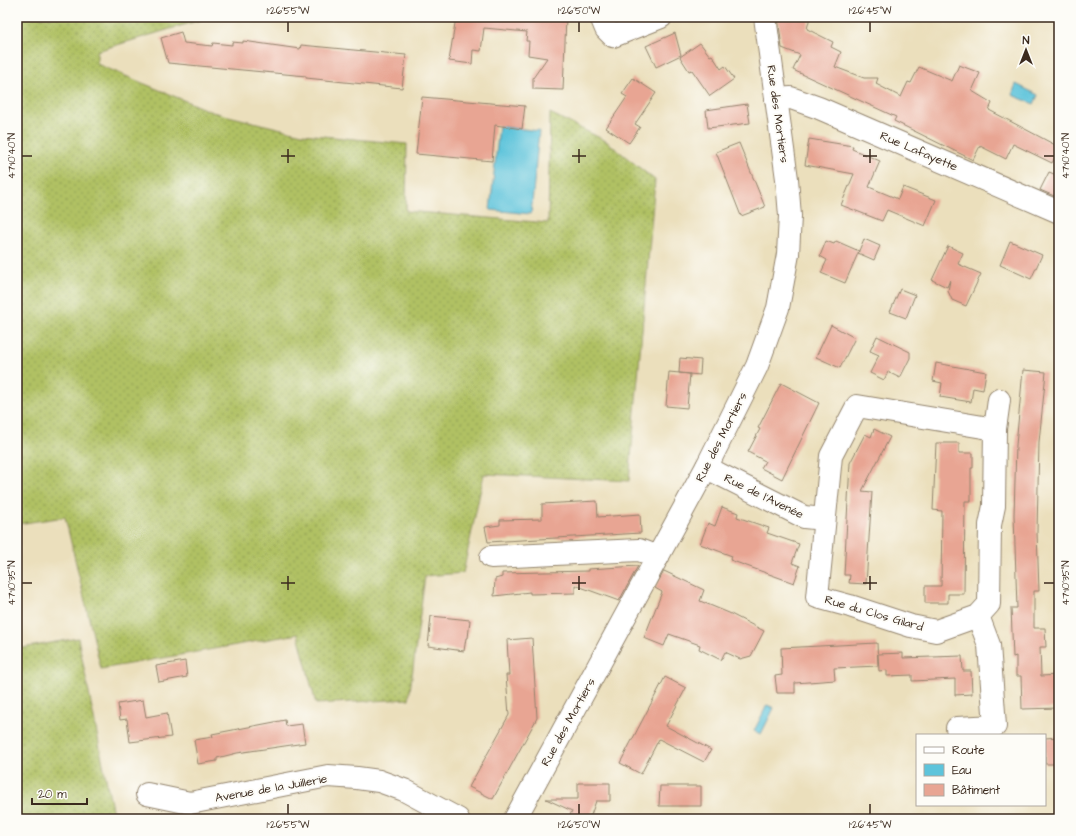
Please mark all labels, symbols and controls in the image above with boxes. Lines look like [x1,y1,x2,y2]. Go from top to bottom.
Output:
text: 1°26'55"W [266,4,310,18]
text: 1°26'50"W [558,4,601,18]
text: 1°26'45"W [849,4,892,18]
north arrow [1006,30,1046,70]
text: N [1023,33,1030,48]
street label: Rue des Mortiers [762,64,793,164]
street label: Rue Lafayette [877,127,961,177]
text: 47°10'40"N [5,133,19,179]
text: 47°10'40"N [1059,133,1073,179]
street label: Rue des Mortiers [692,389,751,485]
street label: Rue de l'Avenée [721,470,807,523]
text: 47°10'35"N [5,560,19,606]
text: 47°10'35"N [1059,560,1073,606]
street label: Rue du Clos Gilard [823,591,925,636]
street label: Rue des Mortiers [537,675,600,769]
legend [916,734,1046,806]
text: Route [952,742,985,759]
text: Eau [952,762,971,779]
street label: Avenue de la Juillerie [214,770,329,807]
scale bar [32,780,87,806]
text: Bâtiment [952,782,1000,799]
text: 20 m [38,786,67,803]
text: 1°26'55"W [266,818,310,832]
text: 1°26'50"W [558,818,601,832]
text: 1°26'45"W [849,818,892,832]

